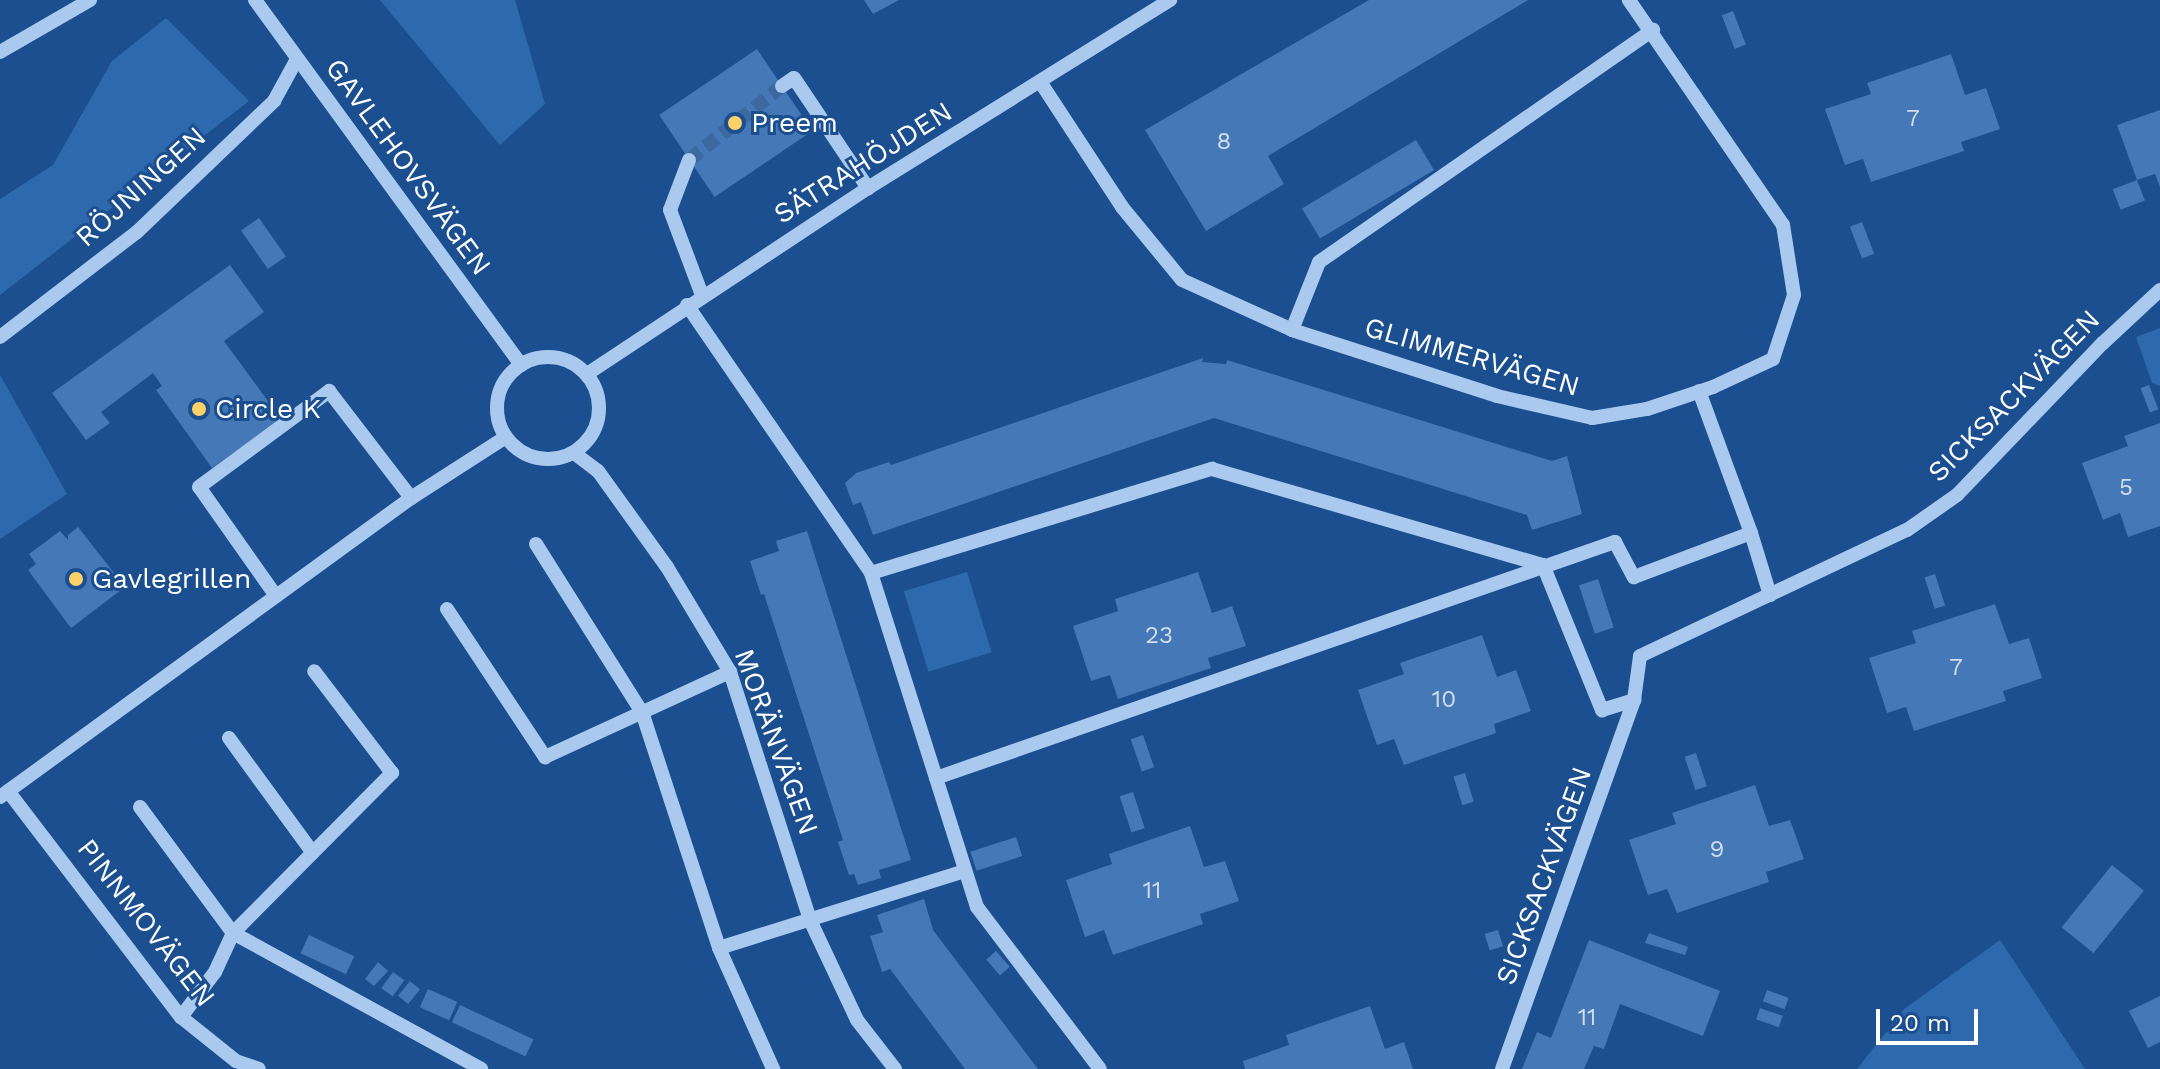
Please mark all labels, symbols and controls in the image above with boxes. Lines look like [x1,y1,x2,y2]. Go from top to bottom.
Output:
street label: GAVLEHOVSVÄGEN [318,52,498,282]
street label: SÄTRAHÖJDEN [768,95,958,231]
house number: 7 [1906,105,1920,133]
place label: Preem [751,106,838,140]
marker: Preem [726,114,744,132]
street label: RÖJNINGEN [69,120,213,254]
house number: 8 [1217,128,1231,156]
street label: SICKSACKVÄGEN [1921,303,2107,489]
street label: GLIMMERVÄGEN [1361,310,1583,404]
place label: Circle K [215,392,321,426]
marker: Circle K [190,400,208,418]
house number: 5 [2119,474,2133,502]
place label: Gavlegrillen [92,562,251,596]
marker: Gavlegrillen [67,570,85,588]
house number: 23 [1145,622,1173,650]
street label: MORÄNVÄGEN [727,644,825,840]
house number: 7 [1949,654,1963,682]
house number: 10 [1432,686,1456,714]
street label: SICKSACKVÄGEN [1489,762,1599,990]
street label: PINNMOVÄGEN [70,832,222,1014]
house number: 9 [1710,836,1724,864]
house number: 11 [1143,877,1161,905]
scale bar [1880,993,1982,1043]
house number: 11 [1578,1004,1596,1032]
text: 20 m [1890,1009,1950,1037]

